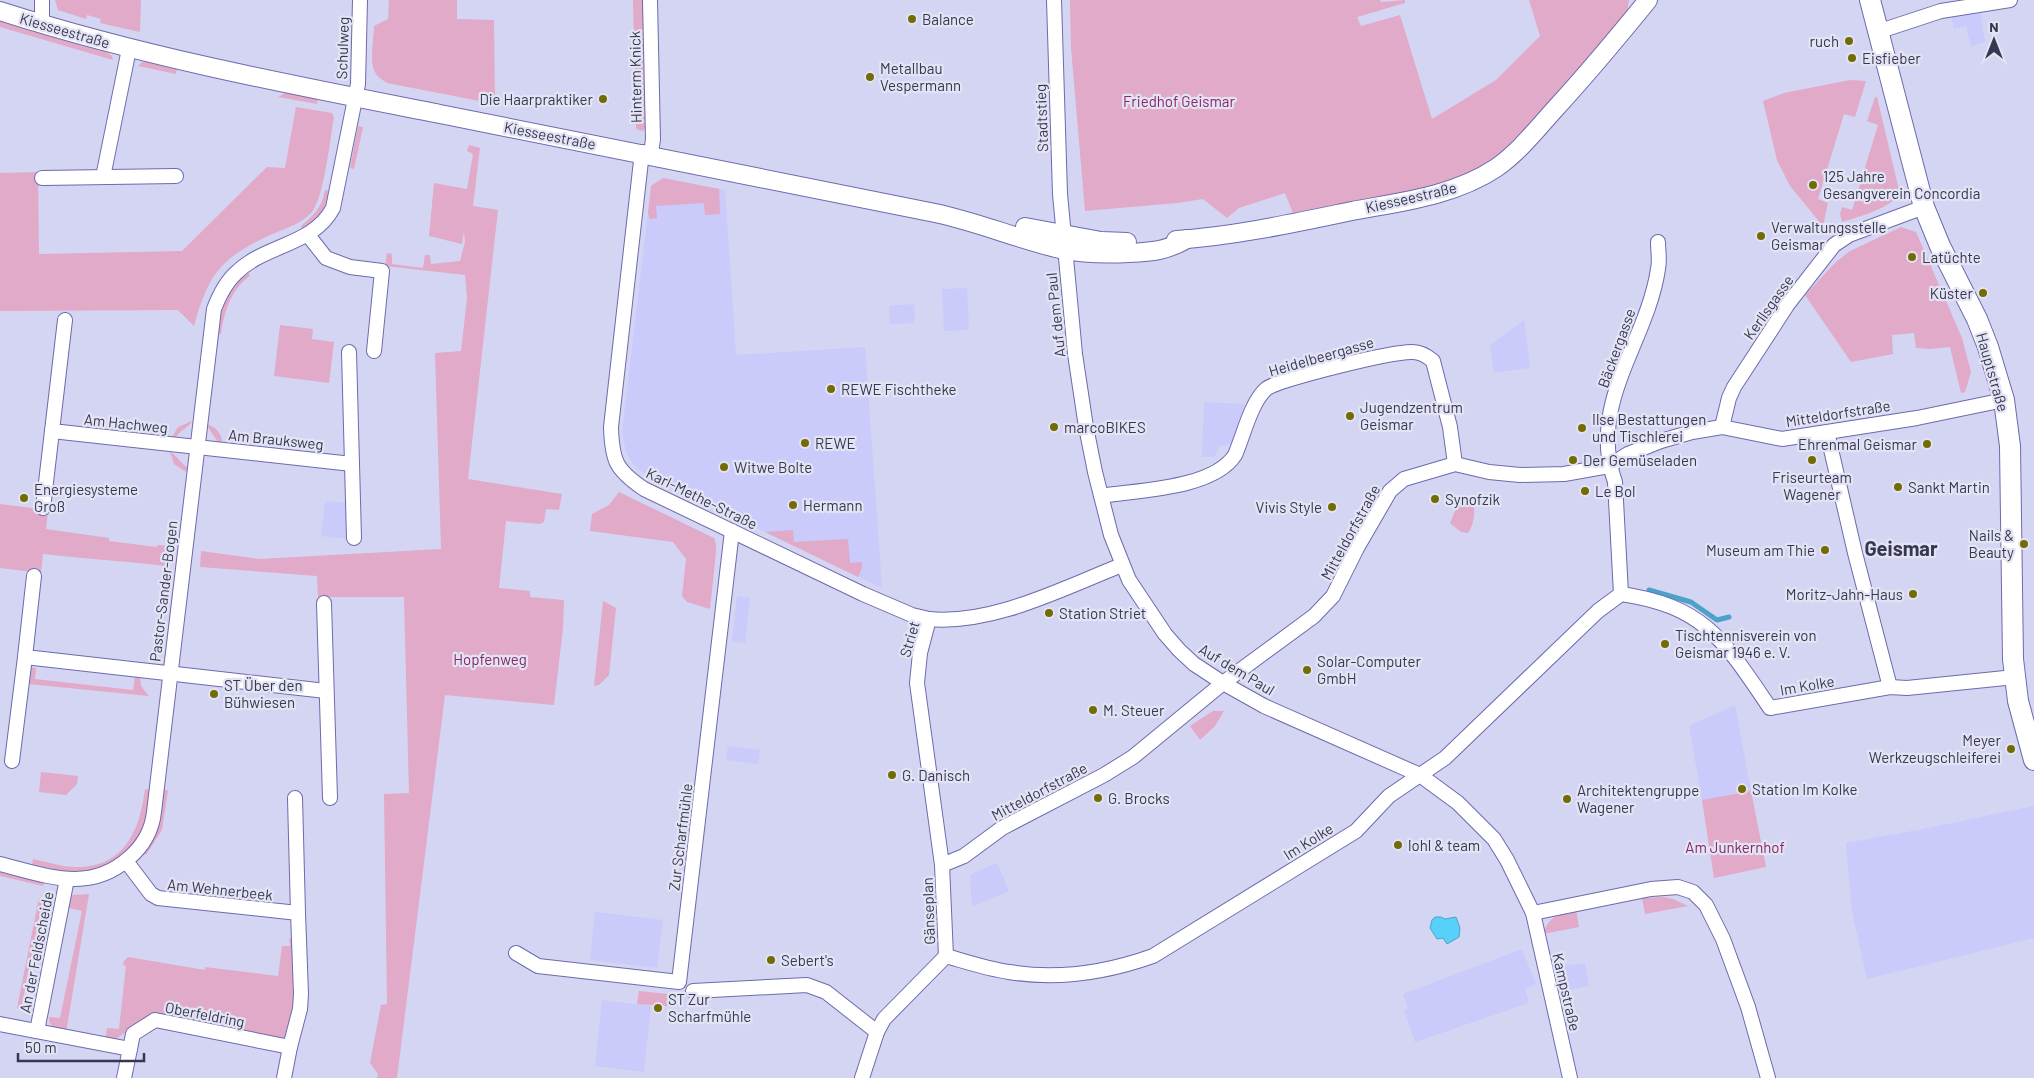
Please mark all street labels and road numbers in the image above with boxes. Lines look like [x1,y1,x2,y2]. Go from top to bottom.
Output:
street label: Kiesseestraße [18,9,112,51]
street label: Schulweg [332,16,352,80]
street label: Hinterm Knick [625,30,645,123]
street label: Stadtstieg [1031,84,1051,152]
street label: Kiesseestraße [503,117,597,153]
street label: Kiesseestraße [1364,178,1458,216]
street label: Kerllsgasse [1739,271,1797,343]
street label: Auf dem Paul [1042,272,1068,358]
street label: Bäckergasse [1593,306,1639,390]
street label: Hauptstraße [1973,330,2013,414]
street label: Heidelbeergasse [1266,332,1376,380]
street label: Mitteldorfstraße [1784,396,1892,430]
street label: Am Hachweg [83,410,169,436]
street label: Am Brauksweg [227,425,325,453]
street label: Karl-Methe-Straße [644,463,760,533]
street label: Mitteldorfstraße [1316,481,1384,583]
street label: Pastor-Sander-Bogen [145,519,181,663]
street label: Striet [895,619,923,659]
street label: Auf dem Paul [1196,639,1278,699]
street label: Im Kolke [1778,671,1836,699]
street label: Mitteldorfstraße [988,758,1090,824]
street label: Zur Scharfmühle [664,782,696,892]
street label: Im Kolke [1280,819,1336,863]
street label: Am Wehnerbeek [166,875,274,904]
street label: Gänseplan [918,877,938,945]
street label: An der Feldscheide [15,890,57,1014]
street label: Kampstraße [1549,951,1585,1033]
street label: Oberfeldring [164,997,246,1031]

